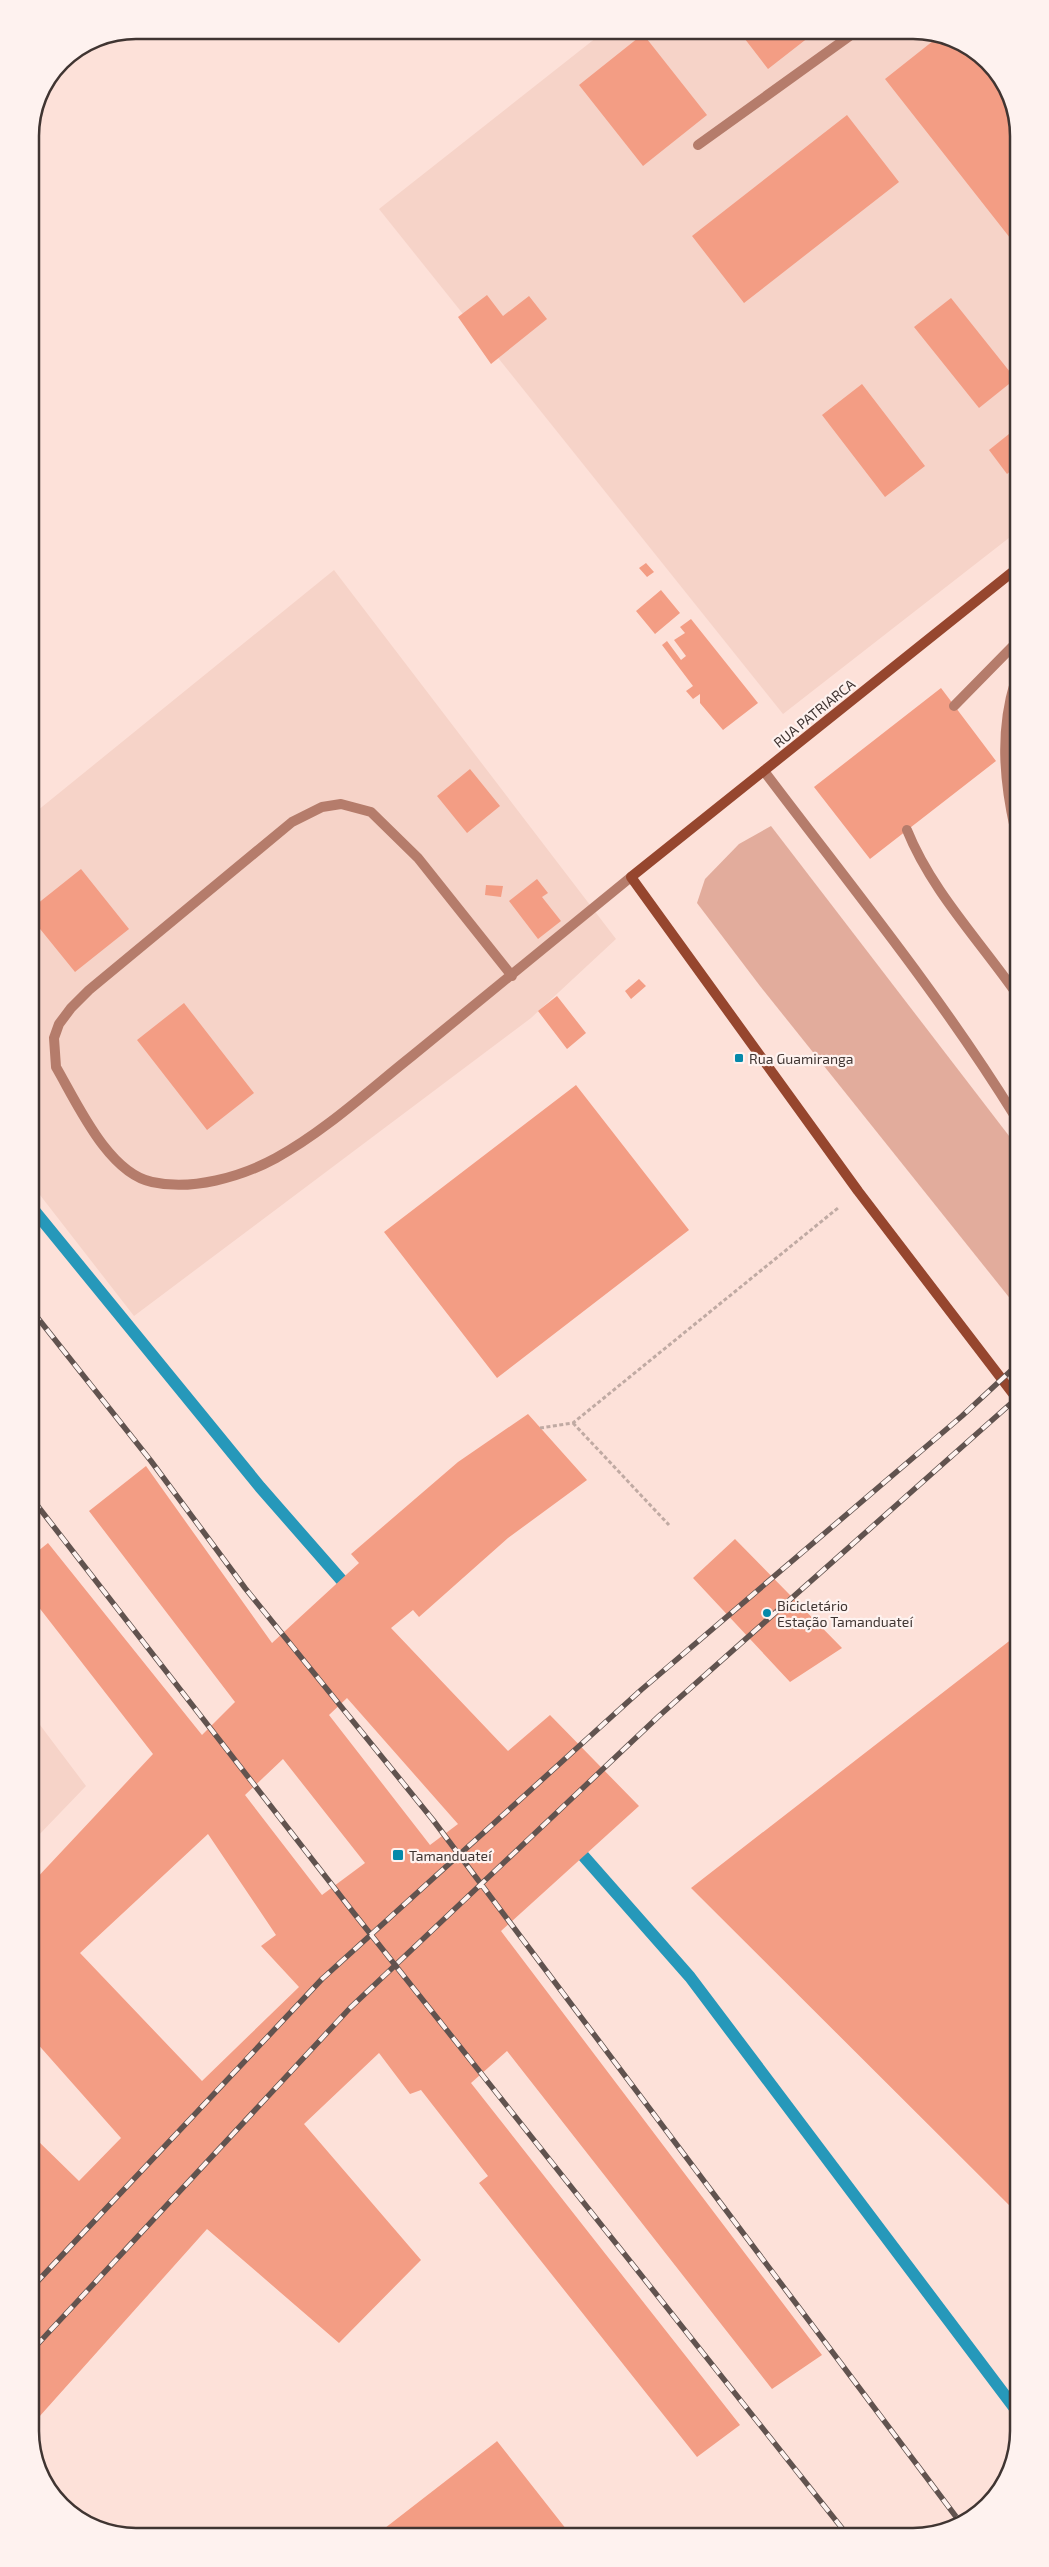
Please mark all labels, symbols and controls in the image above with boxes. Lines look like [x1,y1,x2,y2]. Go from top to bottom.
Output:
street label: RUA PATRIARCA [770,675,858,751]
place label: Rua Guamiranga [749,1050,854,1067]
marker: Rua Guamiranga [733,1052,745,1064]
place label: Bicicletário Estação Tamanduateí [777,1597,913,1631]
marker: Bicicletário Estação Tamanduateí [761,1607,773,1619]
place label: Tamanduateí [409,1847,492,1864]
marker: Tamanduateí [391,1848,405,1862]

